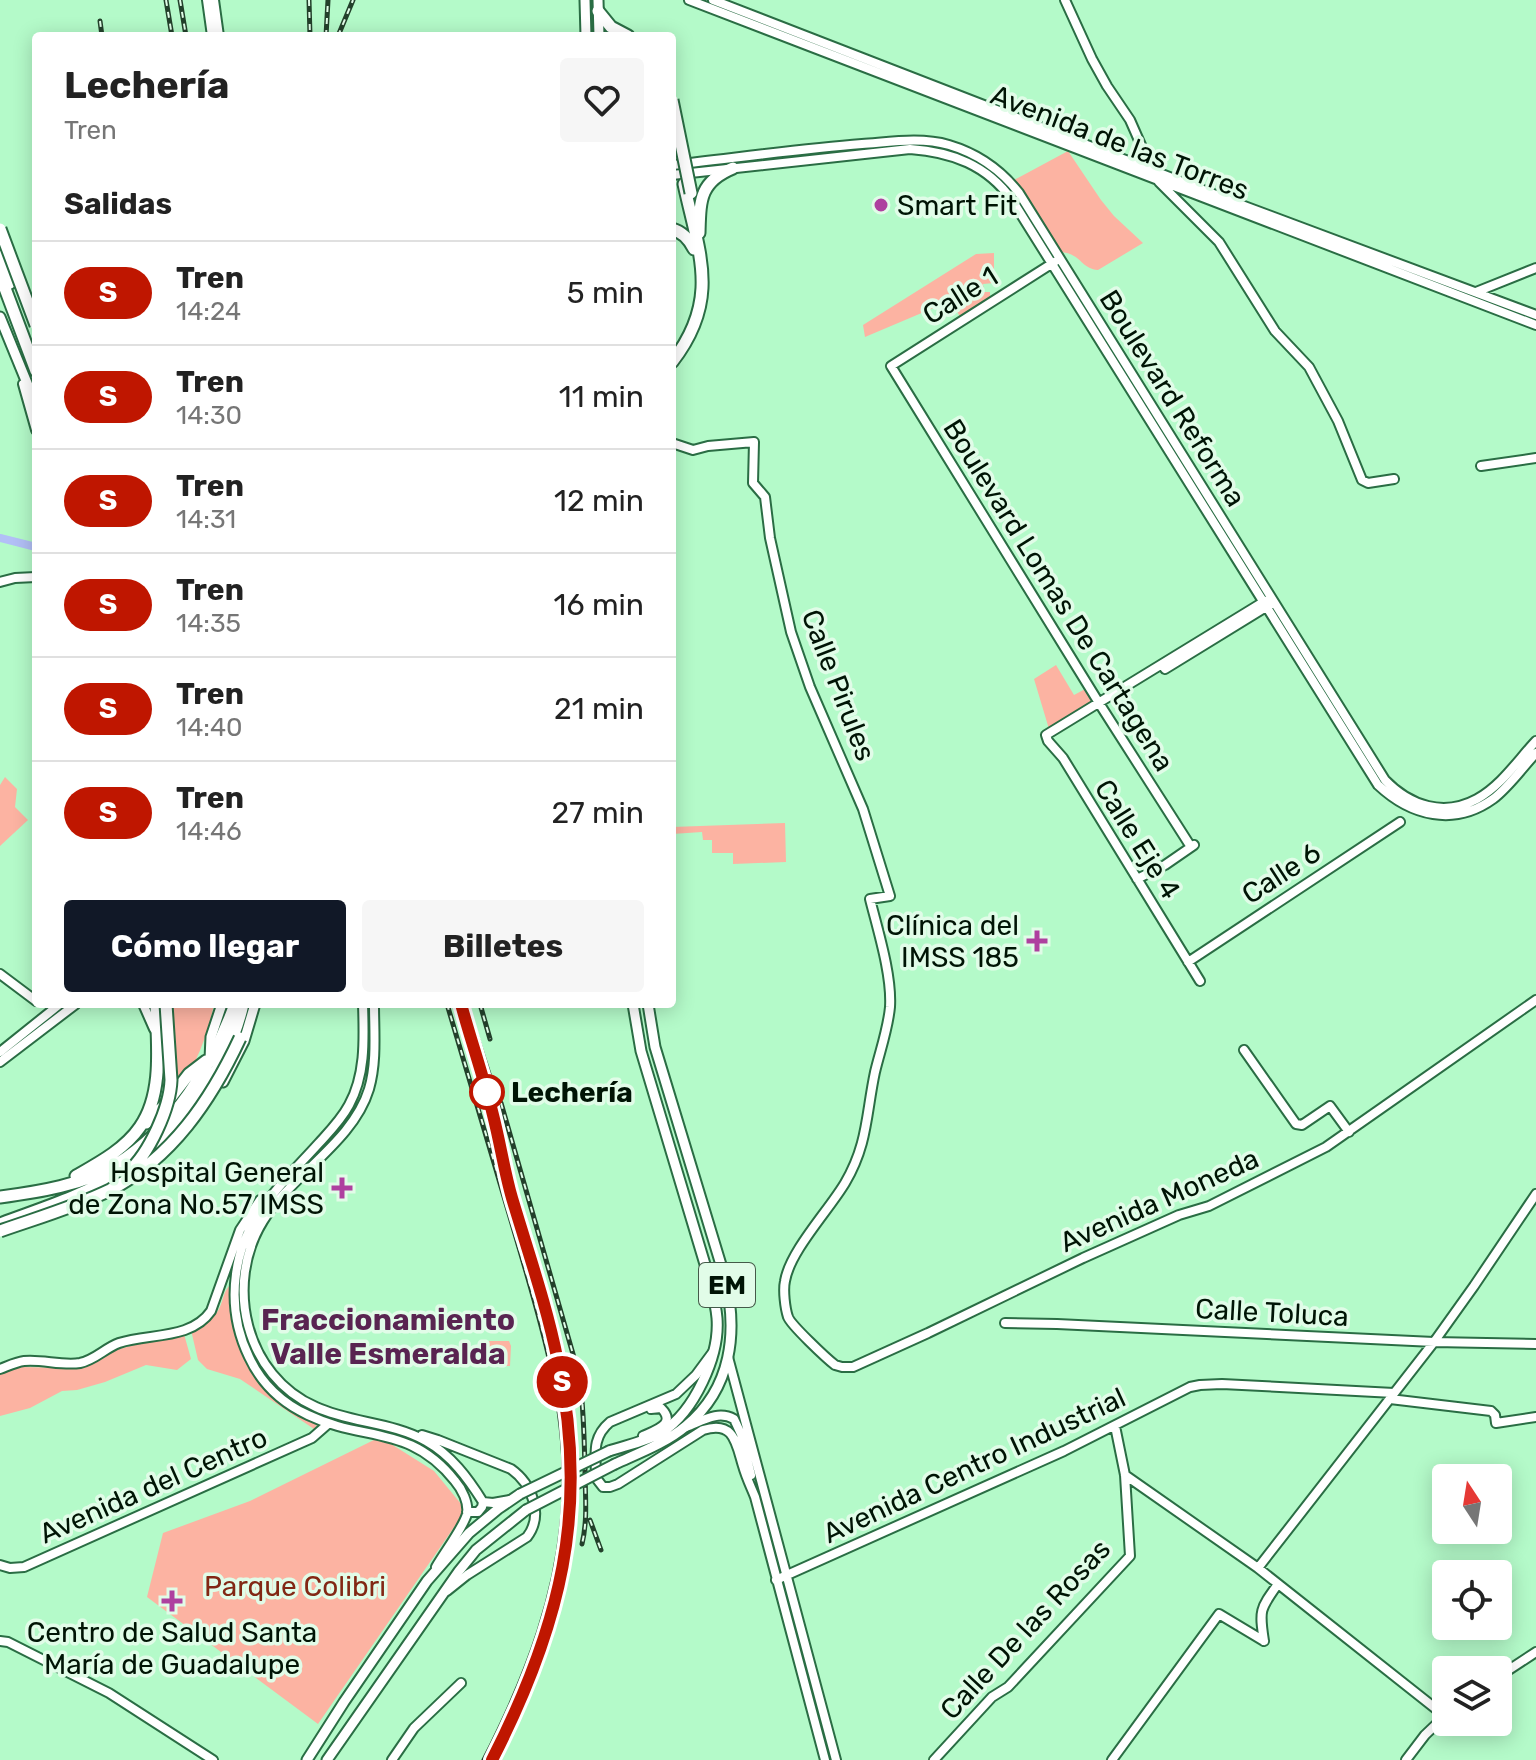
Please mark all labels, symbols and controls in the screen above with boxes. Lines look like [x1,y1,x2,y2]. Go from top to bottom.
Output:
button: heart [560,58,644,142]
text: Lechería [64,62,229,108]
street label: Avenida de las Torres [986,78,1254,207]
text: Tren [64,115,117,146]
text: Salidas [64,186,172,222]
place label: Smart Fit [897,189,1017,222]
marker: Smart Fit [872,196,890,214]
text: Tren [176,260,244,296]
street label: Calle 1 [917,260,1004,331]
text: 5 min [567,275,644,311]
text: S [99,276,117,309]
street label: Boulevard Reforma [1093,284,1253,513]
text: 14:24 [176,296,241,327]
text: Tren [176,364,244,400]
text: 11 min [559,379,644,415]
text: S [99,380,117,413]
text: 14:30 [176,400,242,431]
street label: Boulevard Lomas De Cartagena [936,413,1181,777]
text: Tren [176,468,244,504]
text: 12 min [554,483,644,519]
text: S [99,484,117,517]
text: 14:31 [176,504,236,535]
text: Tren [176,572,244,608]
text: 16 min [554,587,644,623]
text: S [99,588,117,621]
street label: Calle Pirules [795,605,882,765]
text: 14:35 [176,608,241,639]
text: Tren [176,676,244,712]
text: 21 min [554,691,644,727]
text: S [99,692,117,725]
text: 14:40 [176,712,243,743]
street label: Calle Eje 4 [1088,773,1187,905]
text: Tren [176,780,244,816]
text: 27 min [552,795,644,831]
text: S [99,796,117,829]
text: 14:46 [176,816,242,847]
street label: Calle 6 [1236,836,1327,911]
button: Cómo llegar [64,900,346,992]
button: Billetes [362,900,644,992]
place label: Clínica del IMSS 185 [886,909,1019,974]
marker: Clínica del IMSS 185 [1026,930,1048,952]
marker: Lechería [470,1075,504,1109]
place label: Lechería [511,1076,633,1109]
street label: Avenida Moneda [1055,1142,1264,1259]
place label: Hospital General de Zona No.57 IMSS [68,1156,324,1221]
marker: Hospital General de Zona No.57 IMSS [331,1177,353,1199]
road number: EM [699,1263,755,1307]
street label: Calle Toluca [1194,1292,1350,1333]
district label: Fraccionamiento Valle Esmeralda [261,1302,515,1372]
line badge: S [536,1356,588,1408]
text: S [553,1365,571,1398]
street label: Avenida Centro Industrial [818,1381,1131,1550]
street label: Avenida del Centro [34,1420,272,1551]
north arrow [1432,1464,1512,1544]
map controls [1432,1464,1512,1736]
street label: Calle De las Rosas [934,1533,1117,1726]
button: locate [1432,1560,1512,1640]
park label: Parque Colibri [204,1570,386,1603]
marker: Centro de Salud Santa María de Guadalupe [161,1590,183,1612]
place label: Centro de Salud Santa María de Guadalupe [27,1616,317,1681]
button: layers [1432,1656,1512,1736]

